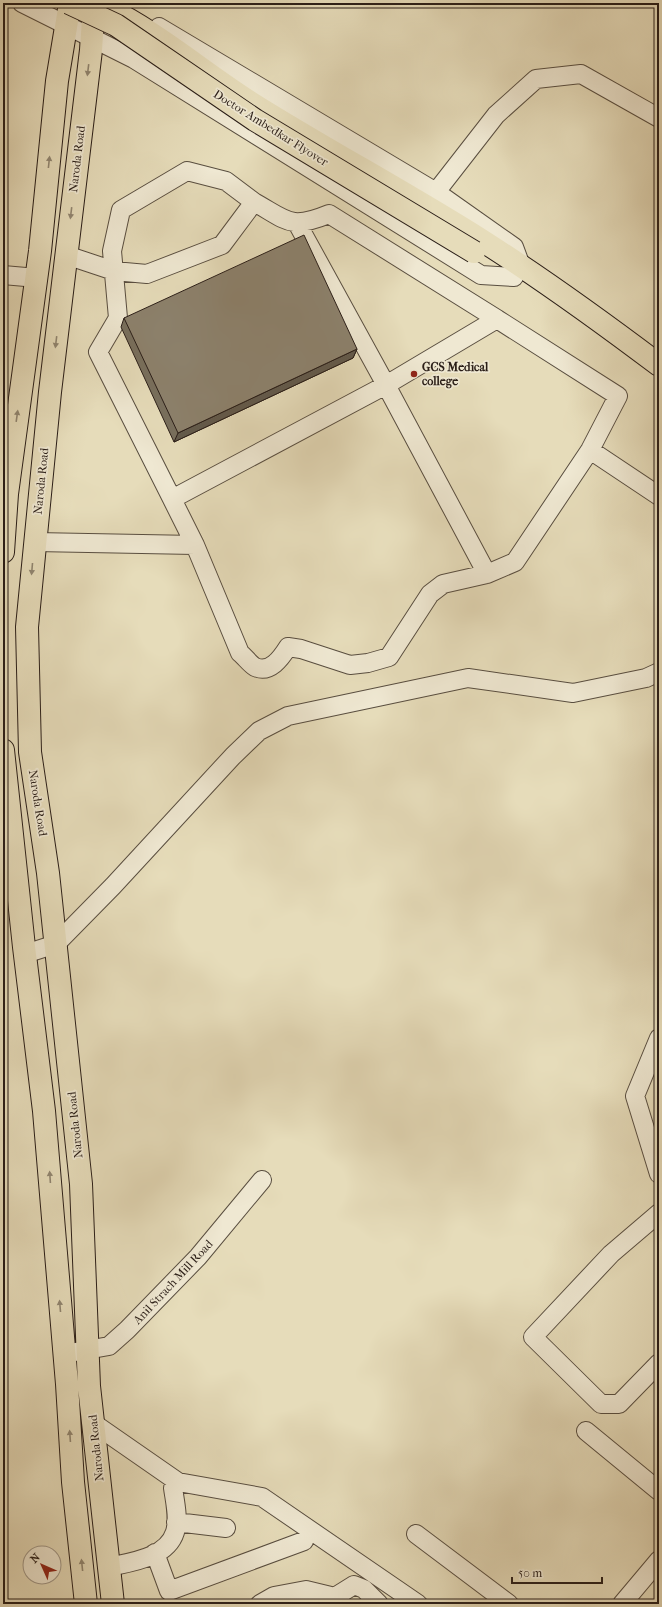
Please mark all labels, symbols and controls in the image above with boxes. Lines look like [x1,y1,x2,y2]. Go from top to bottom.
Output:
one-way arrow [85,64,91,76]
street label: Doctor Ambedkar Flyover [211,87,332,170]
street label: Naroda Road [66,124,88,193]
one-way arrow [45,156,52,168]
one-way arrow [68,207,74,219]
one-way arrow [53,336,59,348]
place label: GCS Medical college [422,360,489,389]
marker: GCS Medical college [409,369,419,379]
one-way arrow [14,410,20,422]
street label: Naroda Road [31,447,52,515]
one-way arrow [29,563,36,575]
street label: Naroda Road [26,769,50,838]
street label: Naroda Road [64,1091,85,1159]
one-way arrow [46,1171,53,1183]
street label: Anil Strach Mill Road [130,1237,216,1328]
one-way arrow [56,1300,63,1312]
street label: Naroda Road [85,1414,106,1482]
one-way arrow [67,1429,73,1442]
north arrow [22,1545,62,1585]
text: N [28,1550,43,1566]
one-way arrow [79,1559,85,1571]
scale bar [512,1559,602,1585]
text: 50 m [518,1566,542,1580]

